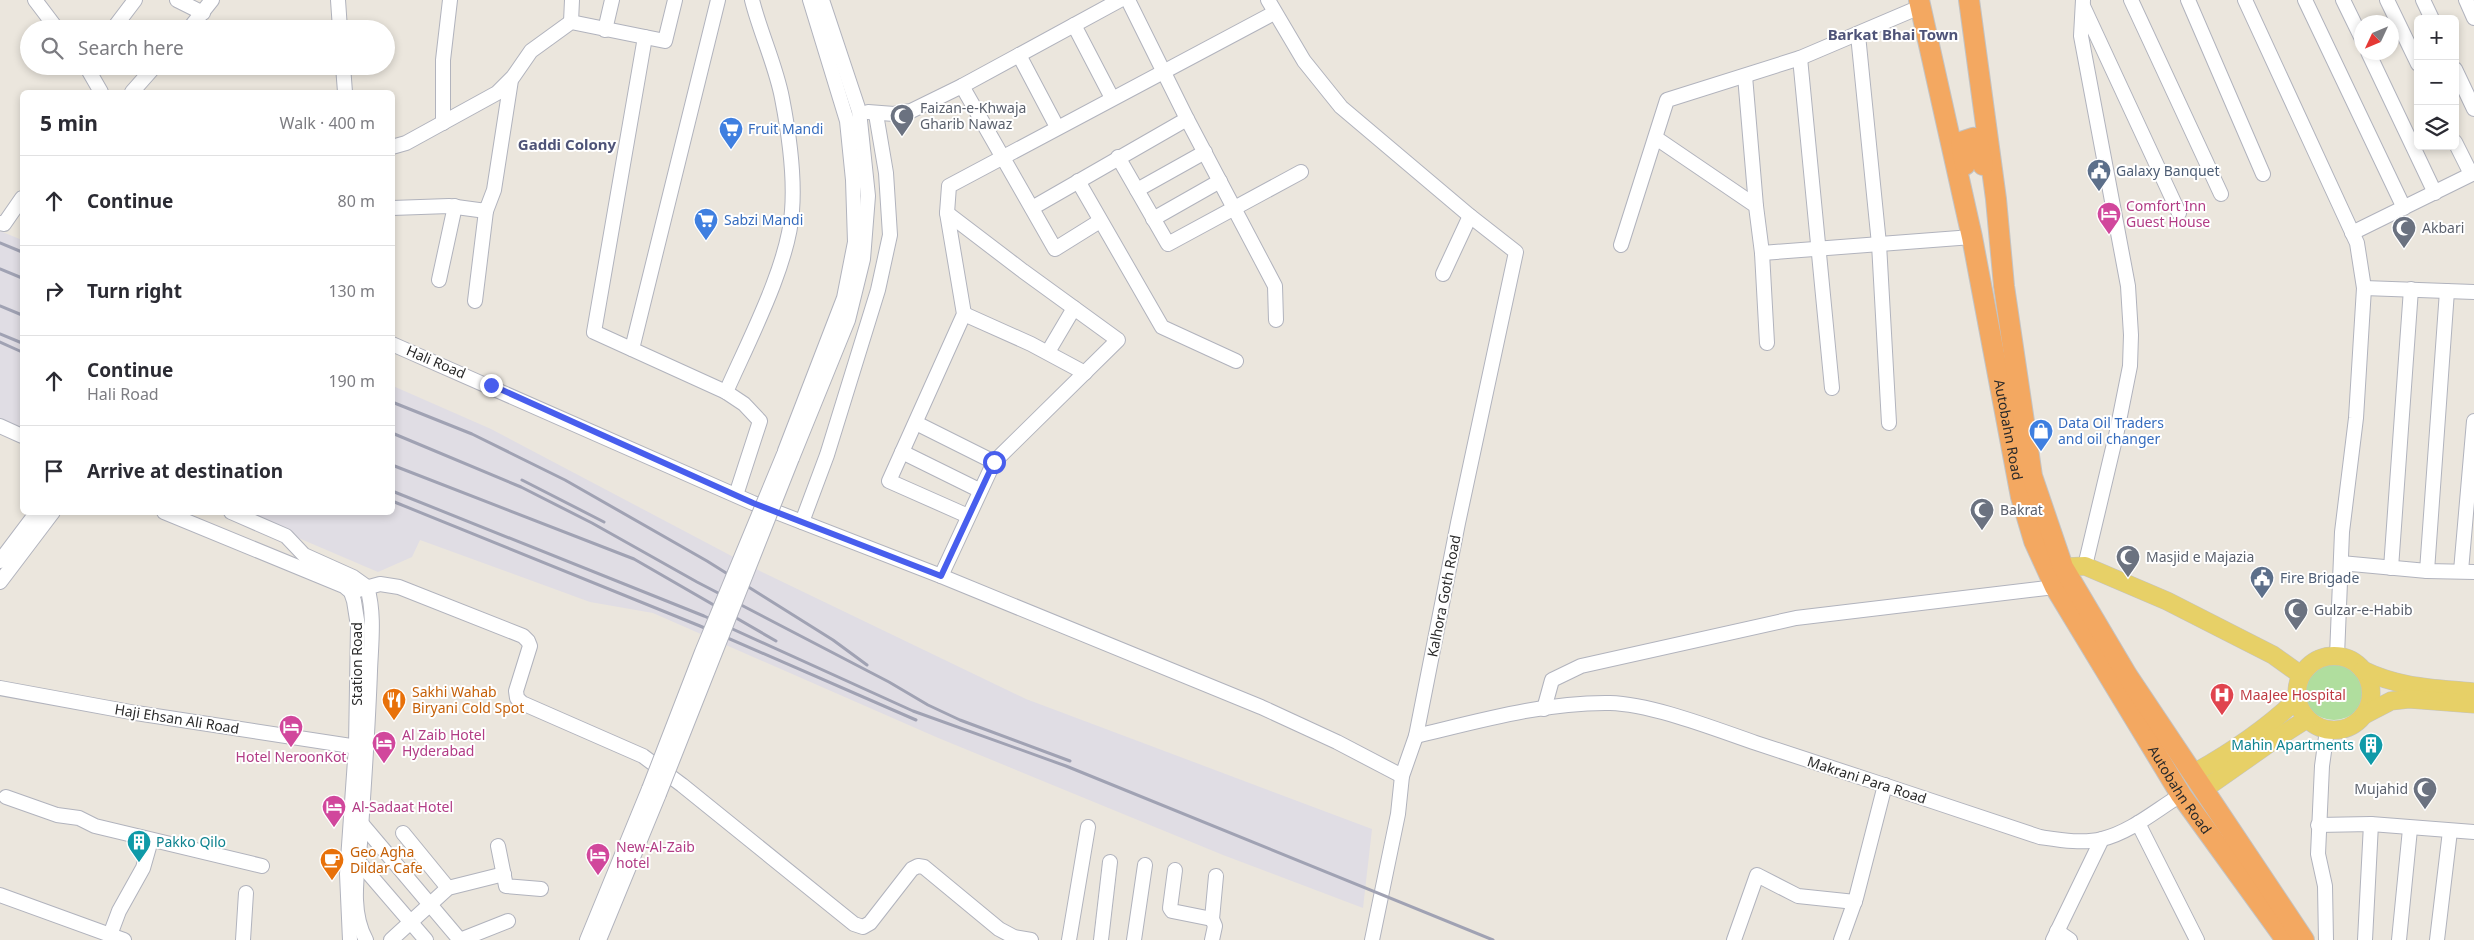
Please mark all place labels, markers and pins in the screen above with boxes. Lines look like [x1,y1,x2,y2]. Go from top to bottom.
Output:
place label: Faizan-e-Khwaja Gharib Nawaz [920,98,1026,133]
mosque icon: Faizan-e-Khwaja Gharib Nawaz [889,103,915,137]
supermarket icon: Fruit Mandi [718,116,744,150]
place label: Fruit Mandi [748,119,823,138]
public building icon: Galaxy Banquet [2086,158,2112,192]
place label: Galaxy Banquet [2116,161,2220,180]
place label: Comfort Inn Guest House [2126,196,2210,231]
hotel icon: Comfort Inn Guest House [2096,201,2122,235]
supermarket icon: Sabzi Mandi [693,207,719,241]
place label: Sabzi Mandi [724,210,803,229]
mosque icon: Akbari [2391,215,2417,249]
place label: Akbari [2422,218,2464,237]
place label: Data Oil Traders and oil changer [2058,413,2164,448]
shop icon: Data Oil Traders and oil changer [2028,418,2054,452]
mosque icon: Bakrat [1969,497,1995,531]
place label: Bakrat [2000,500,2043,519]
mosque icon: Masjid e Majazia [2115,544,2141,578]
place label: Masjid e Majazia [2146,547,2254,566]
public building icon: Fire Brigade [2249,565,2275,599]
place label: Fire Brigade [2280,568,2359,587]
mosque icon: Gulzar-e-Habib [2283,597,2309,631]
place label: Gulzar-e-Habib [2314,600,2413,619]
place label: Sakhi Wahab Biryani Cold Spot [412,682,524,717]
hospital icon: MaaJee Hospital [2209,682,2235,716]
place label: MaaJee Hospital [2240,685,2346,704]
restaurant icon: Sakhi Wahab Biryani Cold Spot [381,687,407,721]
hotel icon: Hotel NeroonKot [278,714,304,748]
place label: Al Zaib Hotel Hyderabad [402,725,485,760]
hotel icon: Al Zaib Hotel Hyderabad [371,730,397,764]
building icon: Mahin Apartments [2358,732,2384,766]
place label: Mahin Apartments [2231,735,2354,754]
place label: Hotel NeroonKot [236,747,346,766]
mosque icon: Mujahid [2412,776,2438,810]
place label: Mujahid [2354,779,2408,798]
hotel icon: Al-Sadaat Hotel [321,794,347,828]
place label: Al-Sadaat Hotel [352,797,453,816]
building icon: Pakko Qilo [126,829,152,863]
place label: Pakko Qilo [156,832,226,851]
place label: New-Al-Zaib hotel [616,837,695,872]
place label: Geo Agha Dildar Cafe [350,842,423,877]
hotel icon: New-Al-Zaib hotel [585,842,611,876]
cafe icon: Geo Agha Dildar Cafe [319,847,345,881]

